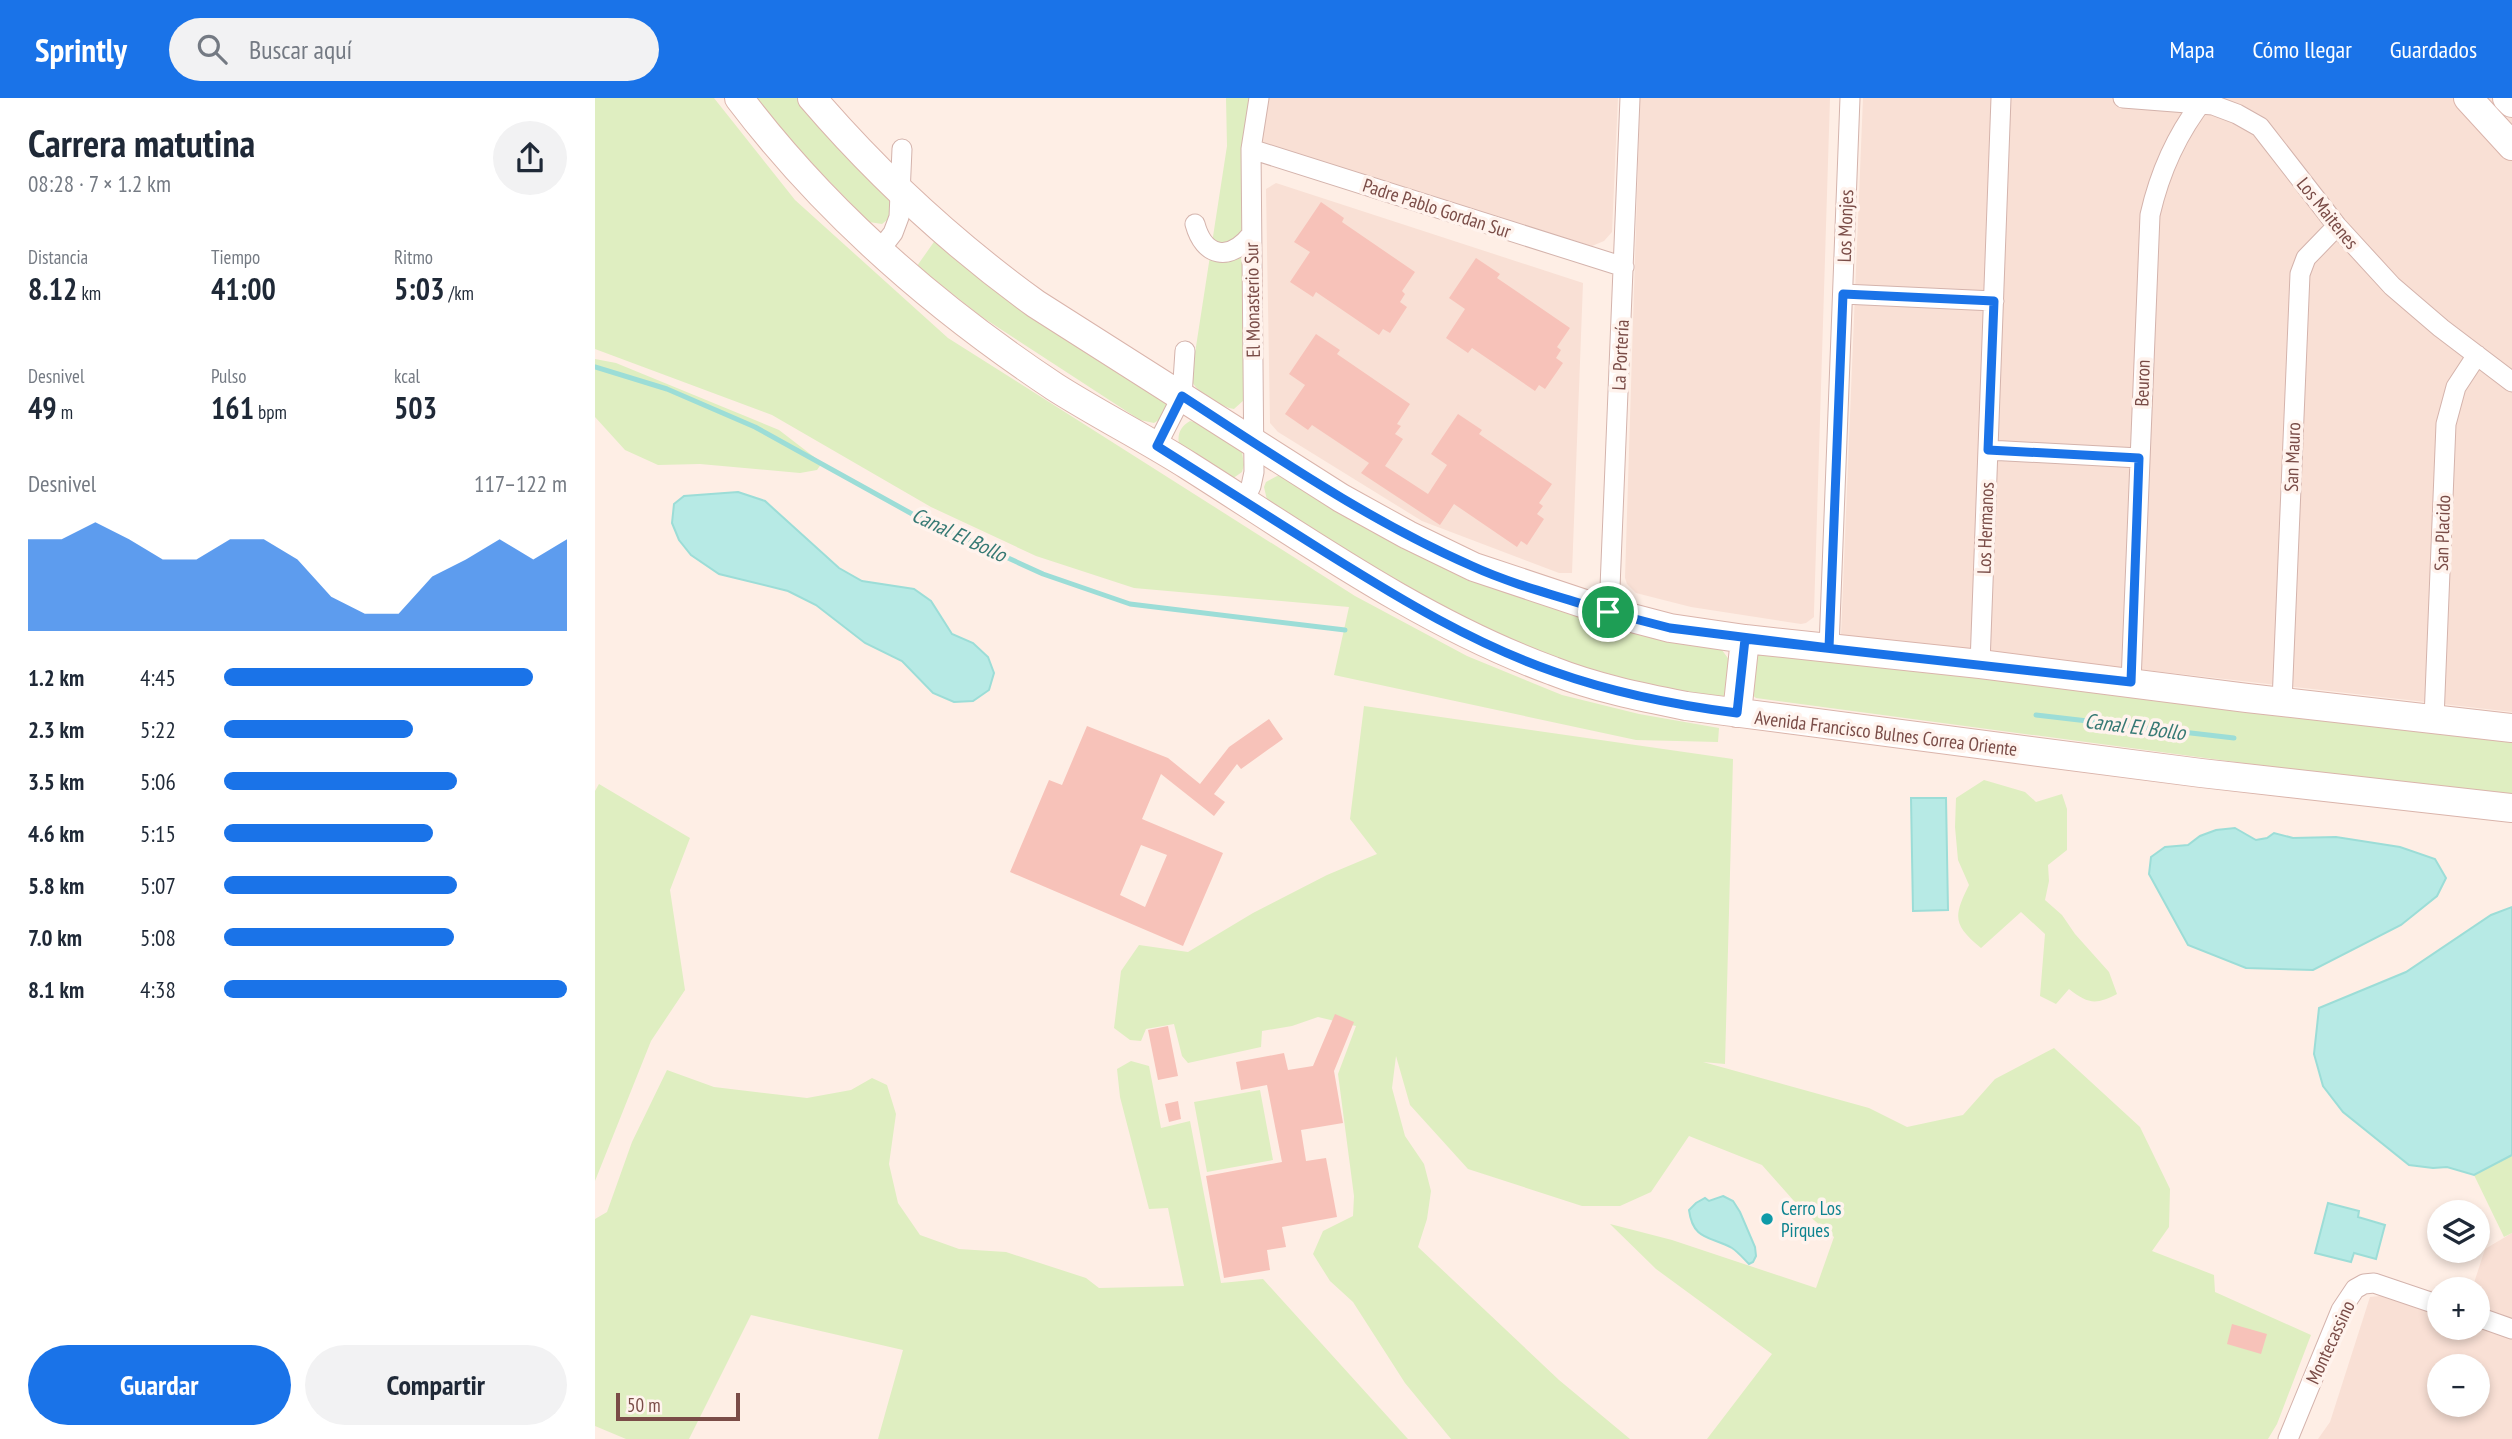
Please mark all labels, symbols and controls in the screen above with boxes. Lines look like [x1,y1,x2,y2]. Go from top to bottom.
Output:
search box [169,18,659,81]
text: Sprintly [35,28,127,71]
icon: search [193,30,231,68]
text: Buscar aquí [249,33,352,66]
text: Mapa [2170,34,2215,65]
text: Cómo llegar [2253,34,2352,65]
text: Guardados [2390,34,2477,65]
text: Carrera matutina [28,118,255,167]
button: share [493,121,567,195]
text: 08:28 · 7 × 1.2 km [28,169,171,198]
street label: Los Maitenes [2292,172,2364,254]
street label: Padre Pablo Gordan Sur [1360,173,1515,243]
street label: Los Monjes [1832,189,1858,263]
street label: El Monasterio Sur [1239,241,1265,358]
text: Distancia [28,245,88,269]
text: Tiempo [211,245,260,269]
text: Ritmo [394,245,433,269]
text: 8.12 [28,269,77,308]
text: 41:00 [211,269,276,308]
text: 5:03 [394,269,445,308]
text: km [77,281,101,305]
text: /km [445,281,474,305]
street label: La Portería [1606,319,1634,391]
street label: Beuron [2129,359,2155,407]
text: Desnivel [28,364,84,388]
text: Pulso [211,364,246,388]
text: kcal [394,364,420,388]
text: 49 [28,388,57,427]
text: 161 [211,388,254,427]
text: 503 [394,388,437,427]
text: m [57,400,73,424]
text: bpm [254,400,287,424]
street label: San Mauro [2279,422,2305,492]
text: Desnivel [28,469,96,498]
text: 117–122 m [474,469,567,498]
street label: Los Hermanos [1971,482,1999,574]
street label: San Placido [2429,495,2455,571]
water label: Canal El Bollo [908,501,1012,569]
pin [1578,582,1638,642]
icon: arrive [1589,593,1627,631]
text: 1.2 km [28,663,84,692]
text: 4:45 [140,663,176,692]
street label: Avenida Francisco Bulnes Correa Oriente [1753,705,2019,761]
water label: Canal El Bollo [2083,707,2189,746]
text: 2.3 km [28,715,84,744]
text: 5:22 [140,715,176,744]
text: 3.5 km [28,767,84,796]
text: 5:06 [140,767,176,796]
text: 4.6 km [28,819,84,848]
text: 5:15 [140,819,176,848]
text: 5.8 km [28,871,84,900]
text: 5:07 [140,871,176,900]
text: 7.0 km [28,923,82,952]
text: 5:08 [140,923,176,952]
text: 8.1 km [28,975,84,1004]
text: 4:38 [140,975,176,1004]
place label: Cerro Los Pirques [1781,1196,1841,1242]
map controls [2427,1200,2490,1417]
button: layers [2427,1200,2490,1263]
marker: Cerro Los Pirques [1759,1211,1775,1227]
button: + [2427,1277,2490,1340]
street label: Montecassino [2300,1296,2360,1388]
button: Guardar [28,1345,291,1425]
button: Compartir [305,1345,567,1425]
button: − [2427,1354,2490,1417]
scale bar [616,1390,740,1422]
text: 50 m [627,1393,661,1417]

